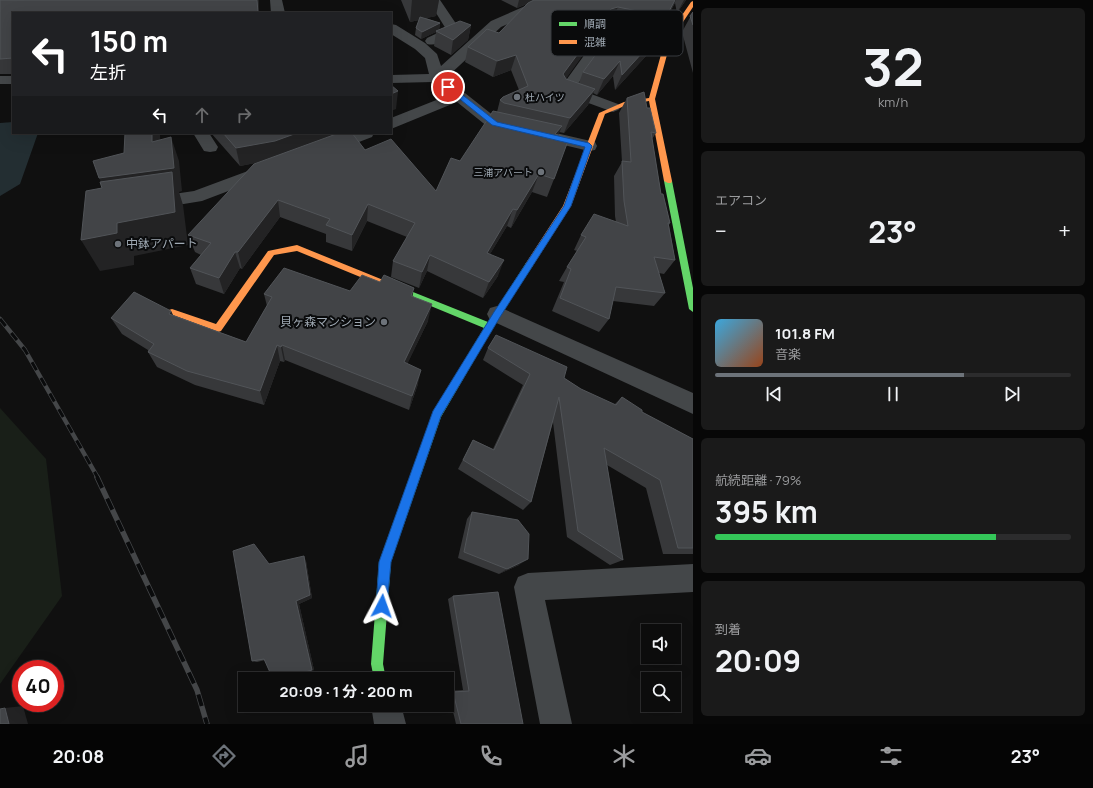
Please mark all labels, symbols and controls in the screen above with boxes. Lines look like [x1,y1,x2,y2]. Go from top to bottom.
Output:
legend [551,10,683,56]
text: 順調 [584,16,606,31]
text: 150 m [90,22,168,60]
icon: left [24,28,76,80]
text: 32 [862,31,924,102]
text: 混雑 [584,34,606,49]
text: 左折 [90,60,126,84]
pin [431,70,465,104]
icon: arrive [437,76,459,98]
place label: 杜ハイツ [525,90,565,104]
marker: 杜ハイツ [512,92,522,102]
text: km/h [878,93,908,111]
icon: left [149,104,171,126]
icon: ahead [191,104,213,126]
icon: right [233,104,255,126]
place label: 三浦アパート [473,165,533,179]
marker: 三浦アパート [536,167,546,177]
text: エアコン [715,191,767,209]
text: 23° [868,211,917,252]
text: − [715,216,727,246]
text: + [1058,216,1071,246]
place label: 中鉢アパート [126,235,198,252]
marker: 中鉢アパート [113,239,123,249]
place label: 貝ヶ森マンション [280,313,376,330]
marker: 貝ヶ森マンション [379,317,389,327]
text: 101.8 FM [775,323,835,344]
text: 音楽 [775,345,801,363]
icon: previous [763,383,785,405]
icon: pause [882,383,904,405]
icon: next [1001,383,1023,405]
text: 航続距離 · 79% [715,471,801,489]
text: 395 km [715,491,818,532]
position arrow [361,585,403,627]
text: 到着 [715,620,741,638]
map controls [641,624,681,712]
button: sound [641,624,681,664]
text: 20:09 [715,640,801,681]
speed limit sign: 40 [12,660,64,712]
button: search [641,672,681,712]
text: 20:09 · 1 分 · 200 m [280,681,412,702]
icon: directions [210,742,238,770]
icon: music [343,742,371,770]
icon: phone [477,742,505,770]
icon: climate [610,742,638,770]
icon: car [744,742,772,770]
icon: filters [877,742,905,770]
text: 20:08 [53,744,104,768]
text: 23° [1011,744,1040,768]

